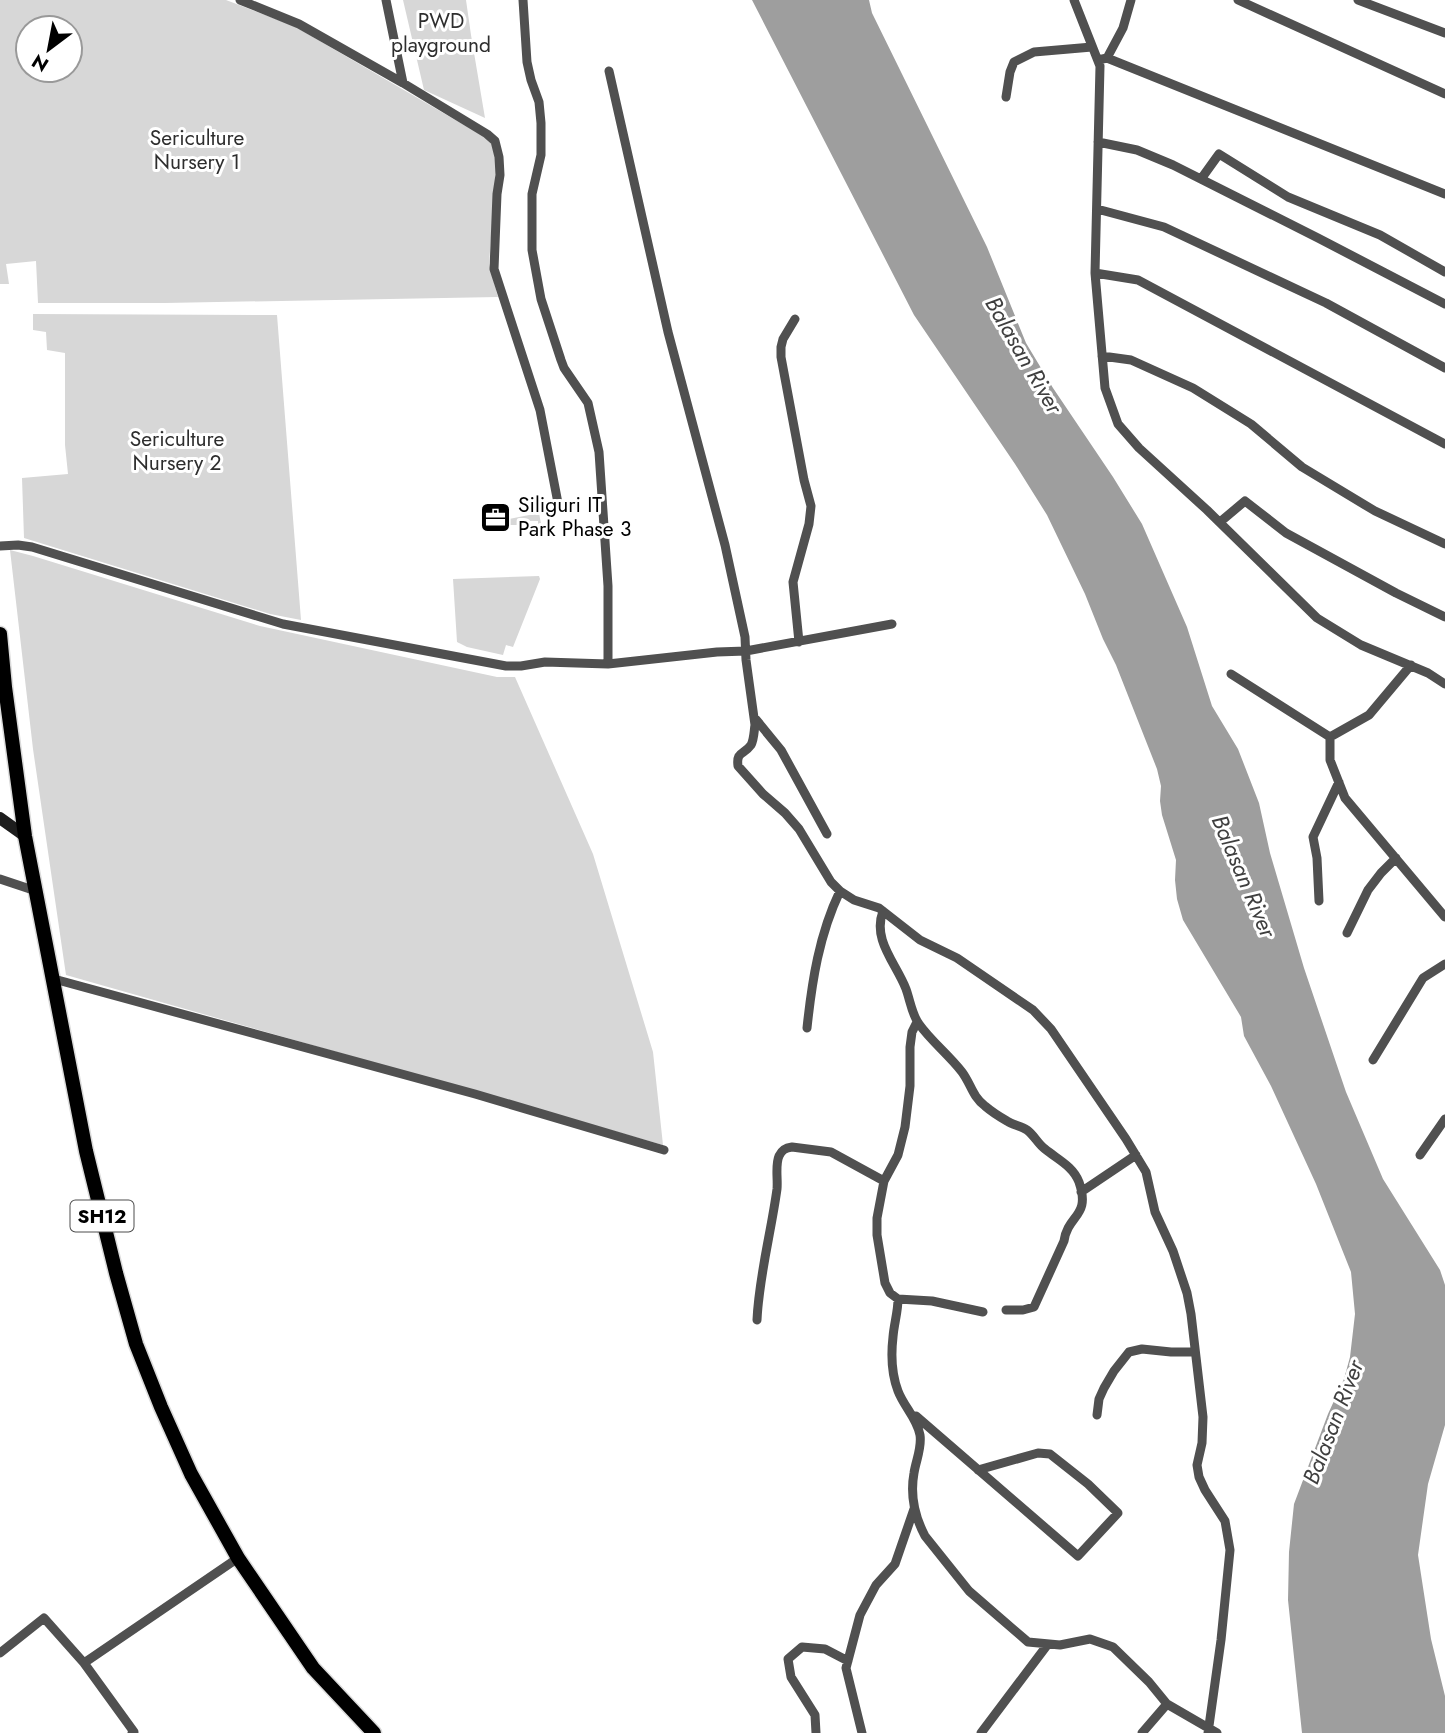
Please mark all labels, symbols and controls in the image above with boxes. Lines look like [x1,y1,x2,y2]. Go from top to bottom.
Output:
park label: PWD playground [391,6,491,60]
north arrow [14,14,84,84]
text: N [27,48,54,78]
park label: Sericulture Nursery 1 [150,123,245,177]
water label: Balasan River [977,290,1072,421]
park label: Sericulture Nursery 2 [130,424,225,478]
place label: Siliguri IT Park Phase 3 [518,490,631,544]
office icon: Siliguri IT Park Phase 3 [478,500,512,534]
water label: Balasan River [1203,809,1286,944]
road number: SH12 [70,1200,134,1232]
water label: Balasan River [1294,1354,1373,1489]

